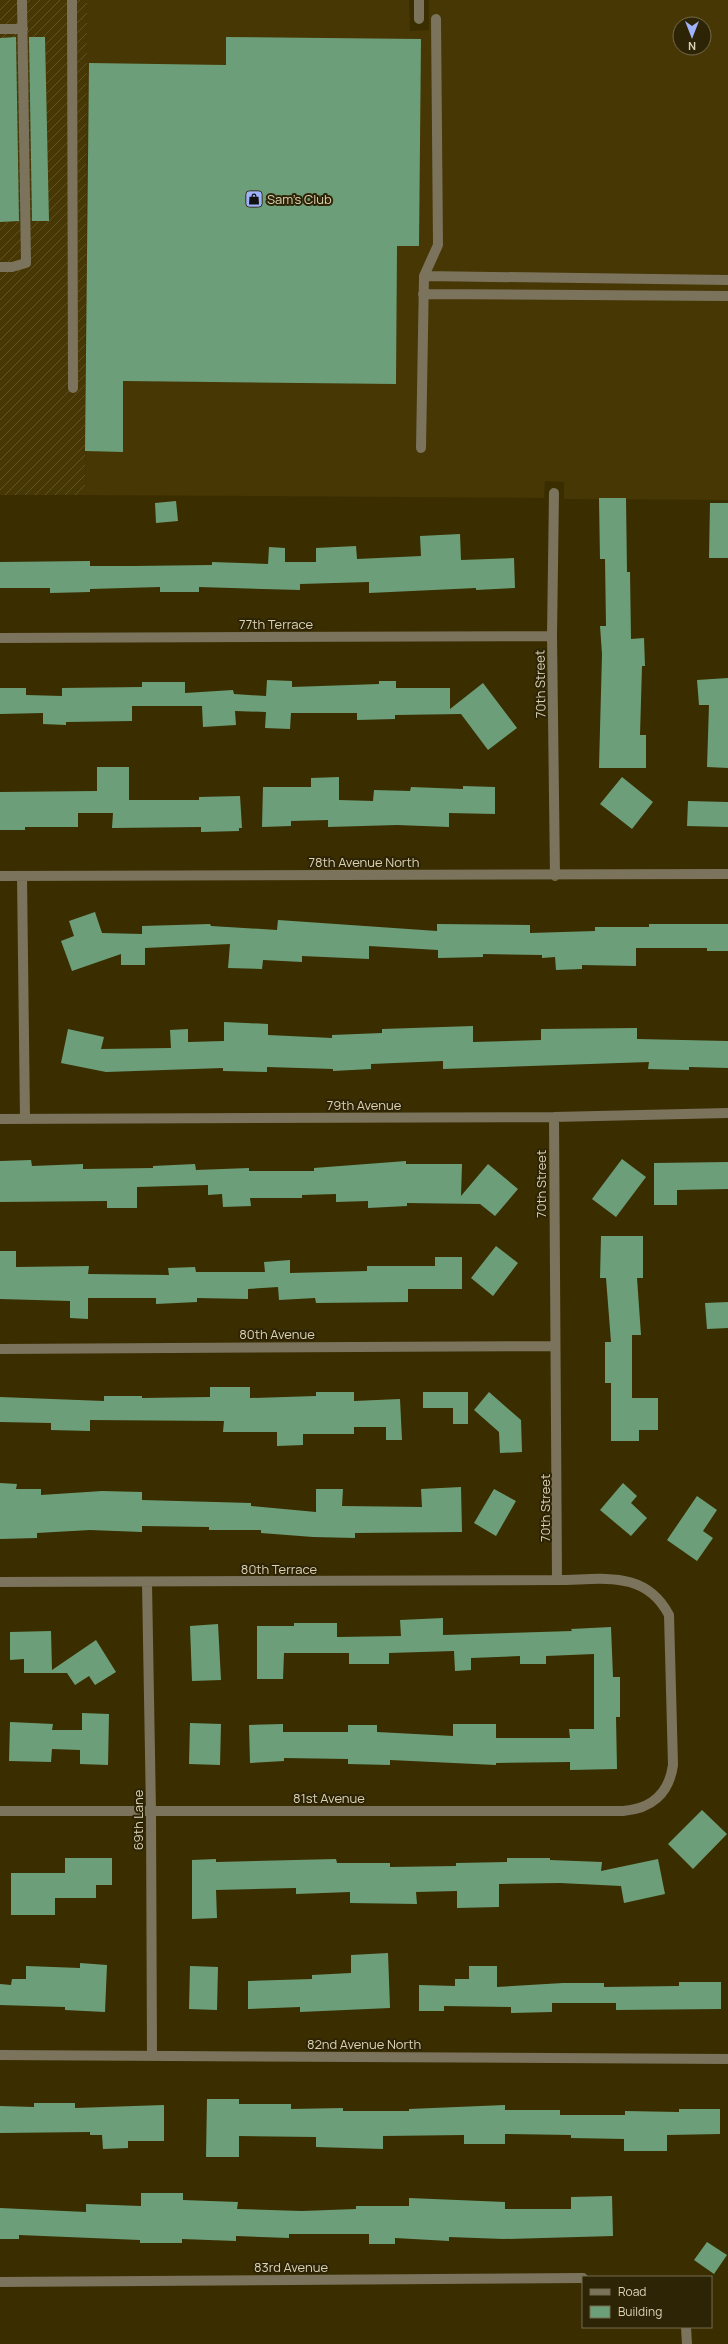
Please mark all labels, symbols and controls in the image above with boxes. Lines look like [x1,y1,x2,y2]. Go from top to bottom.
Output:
north arrow [672,16,712,56]
text: N [688,39,696,54]
shop icon: Sam's Club [244,189,264,209]
place label: Sam's Club [267,190,332,208]
street label: 77th Terrace [239,615,313,633]
street label: 70th Street [530,650,550,718]
street label: 78th Avenue North [309,853,419,871]
street label: 79th Avenue [327,1096,402,1114]
street label: 70th Street [532,1150,550,1218]
street label: 80th Avenue [239,1325,315,1343]
street label: 70th Street [536,1474,554,1542]
street label: 80th Terrace [241,1560,318,1578]
street label: 69th Lane [129,1789,147,1850]
street label: 81st Avenue [293,1789,365,1807]
street label: 82nd Avenue North [307,2035,421,2053]
street label: 83rd Avenue [254,2258,328,2276]
legend [582,2276,712,2328]
text: Road [618,2283,646,2300]
text: Building [618,2303,662,2320]

